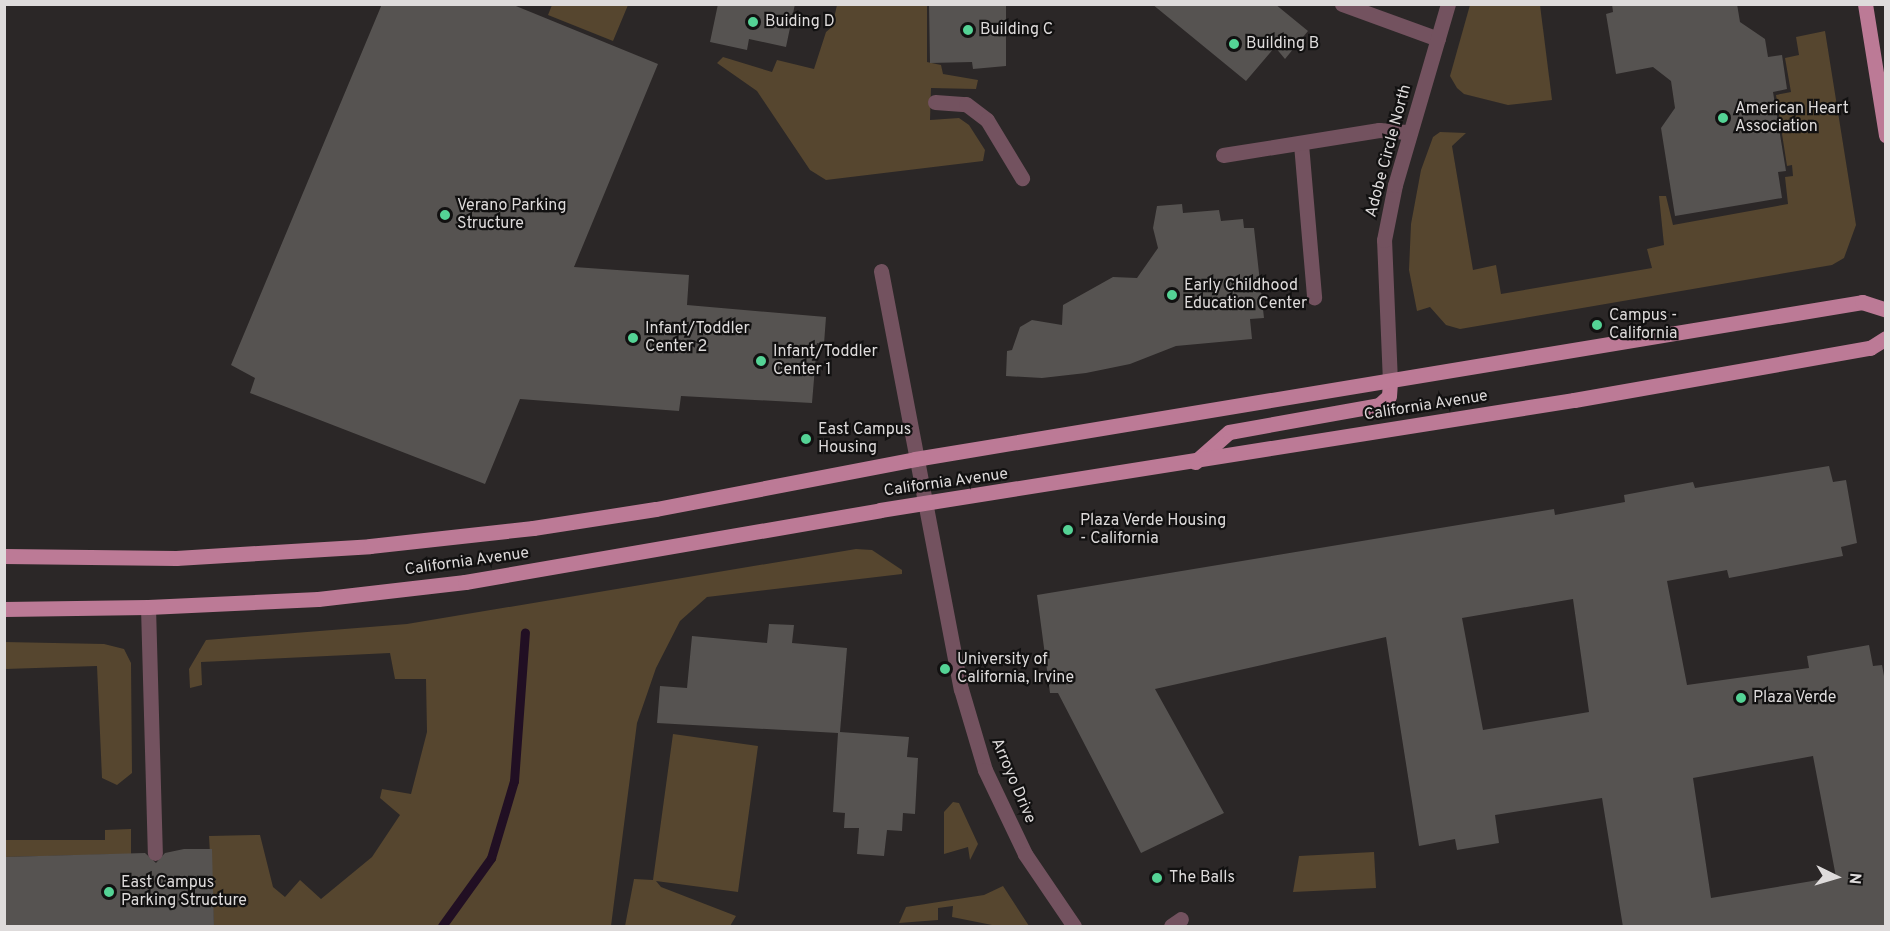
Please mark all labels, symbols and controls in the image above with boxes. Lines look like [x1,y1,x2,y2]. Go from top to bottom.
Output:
place label: Buiding D [765,12,835,32]
marker: Buiding D [746,15,760,29]
place label: Building C [980,20,1053,40]
marker: Building C [961,23,975,37]
place label: Building B [1246,34,1319,54]
marker: Building B [1227,37,1241,51]
street label: Adobe Circle North [1362,83,1416,219]
place label: American Heart Association [1735,99,1849,137]
marker: American Heart Association [1716,111,1730,125]
place label: Verano Parking Structure [457,196,566,234]
marker: Verano Parking Structure [438,208,452,222]
place label: Early Childhood Education Center [1184,276,1307,314]
marker: Early Childhood Education Center [1165,288,1179,302]
place label: Campus - California [1609,306,1677,344]
marker: Campus - California [1590,318,1604,332]
place label: Infant/Toddler Center 2 [645,319,750,357]
marker: Infant/Toddler Center 2 [626,331,640,345]
place label: Infant/Toddler Center 1 [773,342,878,380]
marker: Infant/Toddler Center 1 [754,354,768,368]
street label: California Avenue [1362,387,1490,425]
place label: East Campus Housing [818,420,911,458]
marker: East Campus Housing [799,432,813,446]
street label: California Avenue [882,465,1010,501]
place label: Plaza Verde Housing - California [1080,511,1227,549]
marker: Plaza Verde Housing - California [1061,523,1075,537]
street label: California Avenue [403,544,531,580]
place label: University of California, Irvine [957,650,1074,688]
marker: University of California, Irvine [938,662,952,676]
place label: Plaza Verde [1753,688,1837,708]
marker: Plaza Verde [1734,691,1748,705]
street label: Arroyo Drive [986,736,1040,826]
north arrow [1806,847,1866,907]
place label: The Balls [1169,868,1235,888]
marker: The Balls [1150,871,1164,885]
text: N [1843,872,1864,885]
place label: East Campus Parking Structure [121,873,247,911]
marker: East Campus Parking Structure [102,885,116,899]

